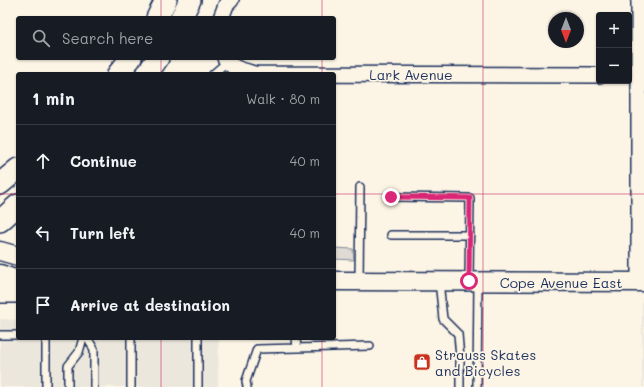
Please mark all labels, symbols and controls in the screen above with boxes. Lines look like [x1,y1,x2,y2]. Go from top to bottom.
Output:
north arrow [548,12,584,48]
map controls [596,12,632,84]
button: + [596,12,632,48]
search box [16,16,336,60]
icon: search [30,27,52,49]
text: Search here [62,28,153,48]
button: − [596,48,632,84]
street label: Lark Avenue [369,65,453,84]
text: 1 min [32,87,75,109]
text: Walk · 80 m [246,90,320,107]
icon: ahead [32,150,54,172]
text: Continue [70,151,137,171]
text: 40 m [290,152,320,169]
route end [382,188,400,206]
icon: left [32,222,54,244]
text: Turn left [70,223,135,243]
text: 40 m [290,224,320,241]
route start [460,272,478,290]
street label: Cope Avenue East [500,273,622,292]
icon: arrive [32,294,54,316]
text: Arrive at destination [70,295,230,315]
place label: Strauss Skates and Bicycles [435,345,536,380]
shop icon: Strauss Skates and Bicycles [412,352,432,372]

